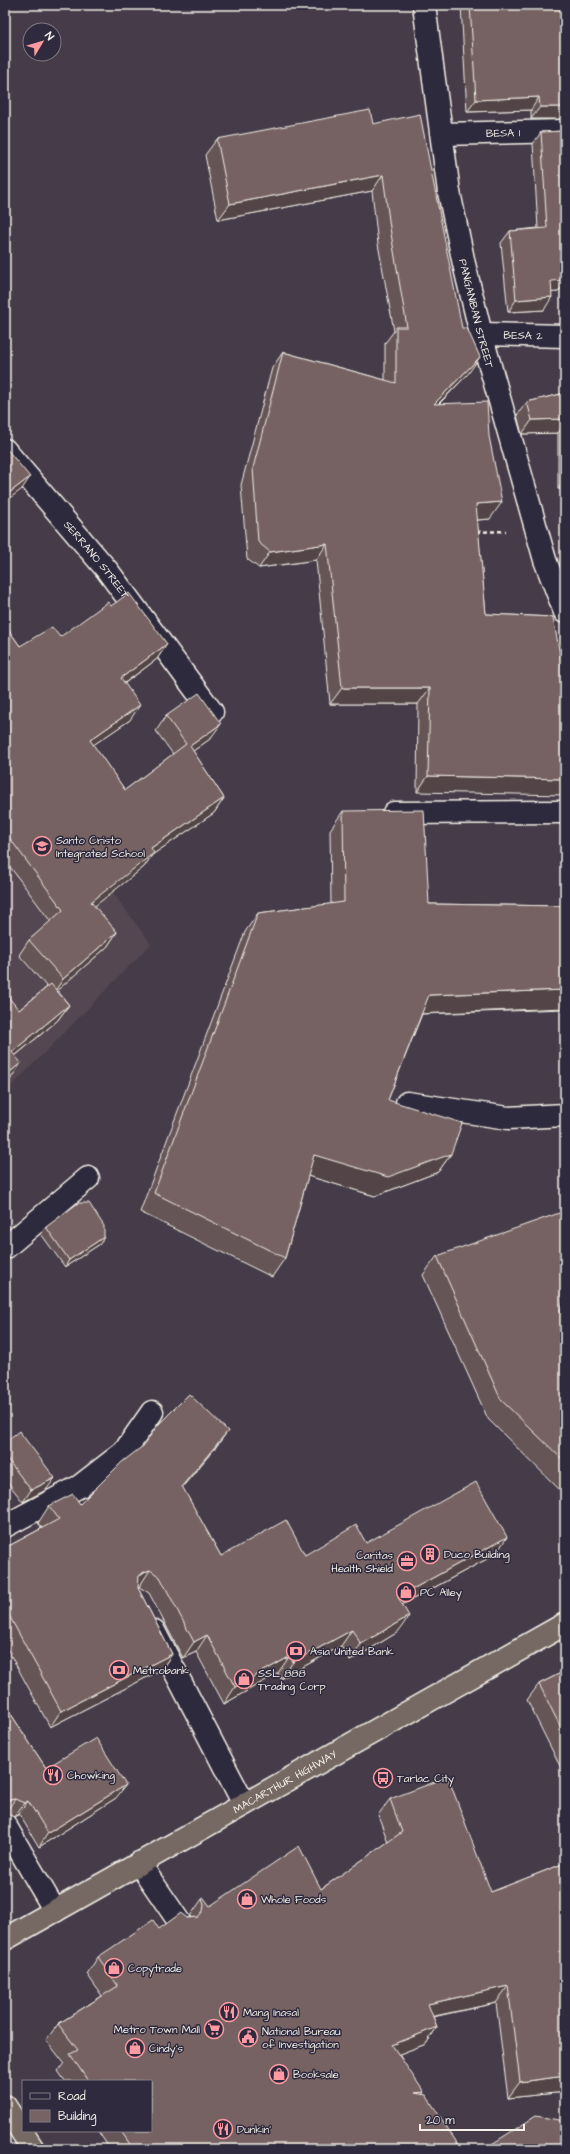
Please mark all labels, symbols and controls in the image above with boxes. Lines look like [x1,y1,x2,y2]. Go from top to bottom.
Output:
north arrow [22,22,62,62]
text: N [41,29,58,44]
street label: BESA 1 [486,125,521,141]
street label: PANGANIBAN STREET [455,257,497,370]
street label: BESA 2 [503,328,543,343]
street label: SERRANO STREET [60,518,133,602]
place label: Santo Cristo Integrated School [56,833,145,862]
school or university icon: Santo Cristo Integrated School [31,835,53,857]
building icon: Duco Building [419,1543,441,1565]
place label: Duco Building [444,1547,510,1563]
place label: Caritas Health Shield [331,1548,393,1576]
office icon: Caritas Health Shield [396,1550,418,1572]
shop icon: PC Alley [395,1581,417,1603]
place label: PC Alley [420,1585,462,1601]
bank icon: Asia United Bank [285,1640,307,1662]
place label: Asia United Bank [310,1644,394,1659]
bank icon: Metrobank [108,1659,130,1681]
place label: Metrobank [133,1663,189,1678]
place label: SSL 888 Trading Corp [258,1666,326,1695]
shop icon: SSL 888 Trading Corp [233,1668,255,1690]
street label: MACARTHUR HIGHWAY [230,1747,340,1817]
restaurant icon: Chowking [42,1764,64,1786]
bus stop icon: Tarlac City [372,1767,394,1789]
place label: Chowking [67,1768,115,1784]
place label: Tarlac City [397,1771,454,1787]
shop icon: Whole Foods [236,1888,258,1910]
place label: Whole Foods [261,1892,327,1907]
shop icon: Copytrade [103,1957,125,1979]
place label: Copytrade [128,1961,182,1977]
restaurant icon: Mang Inasal [218,2001,240,2023]
place label: Mang Inasal [243,2005,299,2021]
supermarket icon: Metro Town Mall [203,2018,225,2040]
place label: Metro Town Mall [114,2022,200,2037]
place label: National Bureau of Investigation [262,2024,341,2053]
public building icon: National Bureau of Investigation [237,2026,259,2048]
shop icon: Cindy's [124,2037,146,2059]
place label: Cindy's [149,2041,183,2057]
shop icon: Booksale [268,2063,290,2085]
place label: Booksale [293,2067,339,2082]
legend [22,2080,152,2132]
text: Road [58,2088,86,2105]
scale bar [420,2106,524,2132]
text: Building [58,2108,96,2126]
text: 20 m [426,2112,455,2129]
restaurant icon: Dunkin' [212,2118,234,2140]
place label: Dunkin' [237,2122,271,2137]

